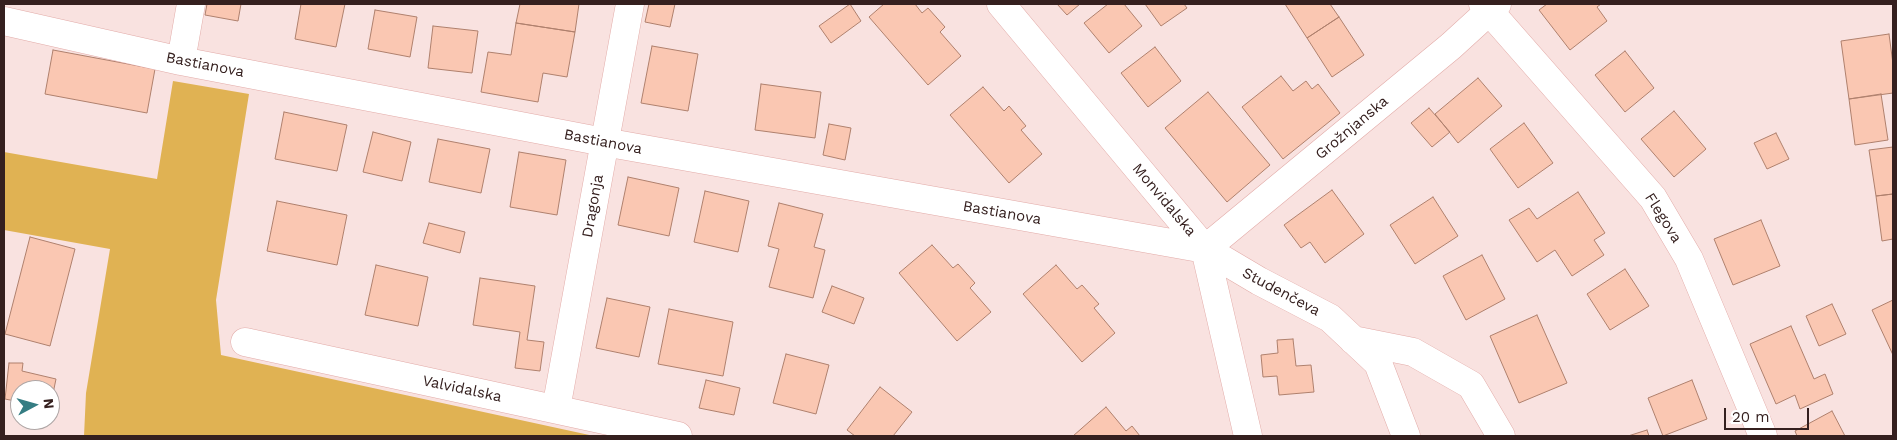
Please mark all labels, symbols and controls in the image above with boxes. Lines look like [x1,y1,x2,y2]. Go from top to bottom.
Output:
street label: Bastianova [164,49,246,81]
street label: Grožnjanska [1312,92,1392,164]
street label: Bastianova [562,126,644,158]
street label: Monvidalska [1128,160,1200,240]
street label: Dragonja [579,173,607,239]
street label: Flegova [1641,190,1685,246]
street label: Bastianova [961,197,1043,229]
street label: Studenčeva [1239,264,1323,320]
street label: Valvidalska [421,372,503,406]
north arrow [10,380,60,430]
text: N [40,398,57,410]
scale bar [1727,398,1812,430]
text: 20 m [1732,408,1770,426]

